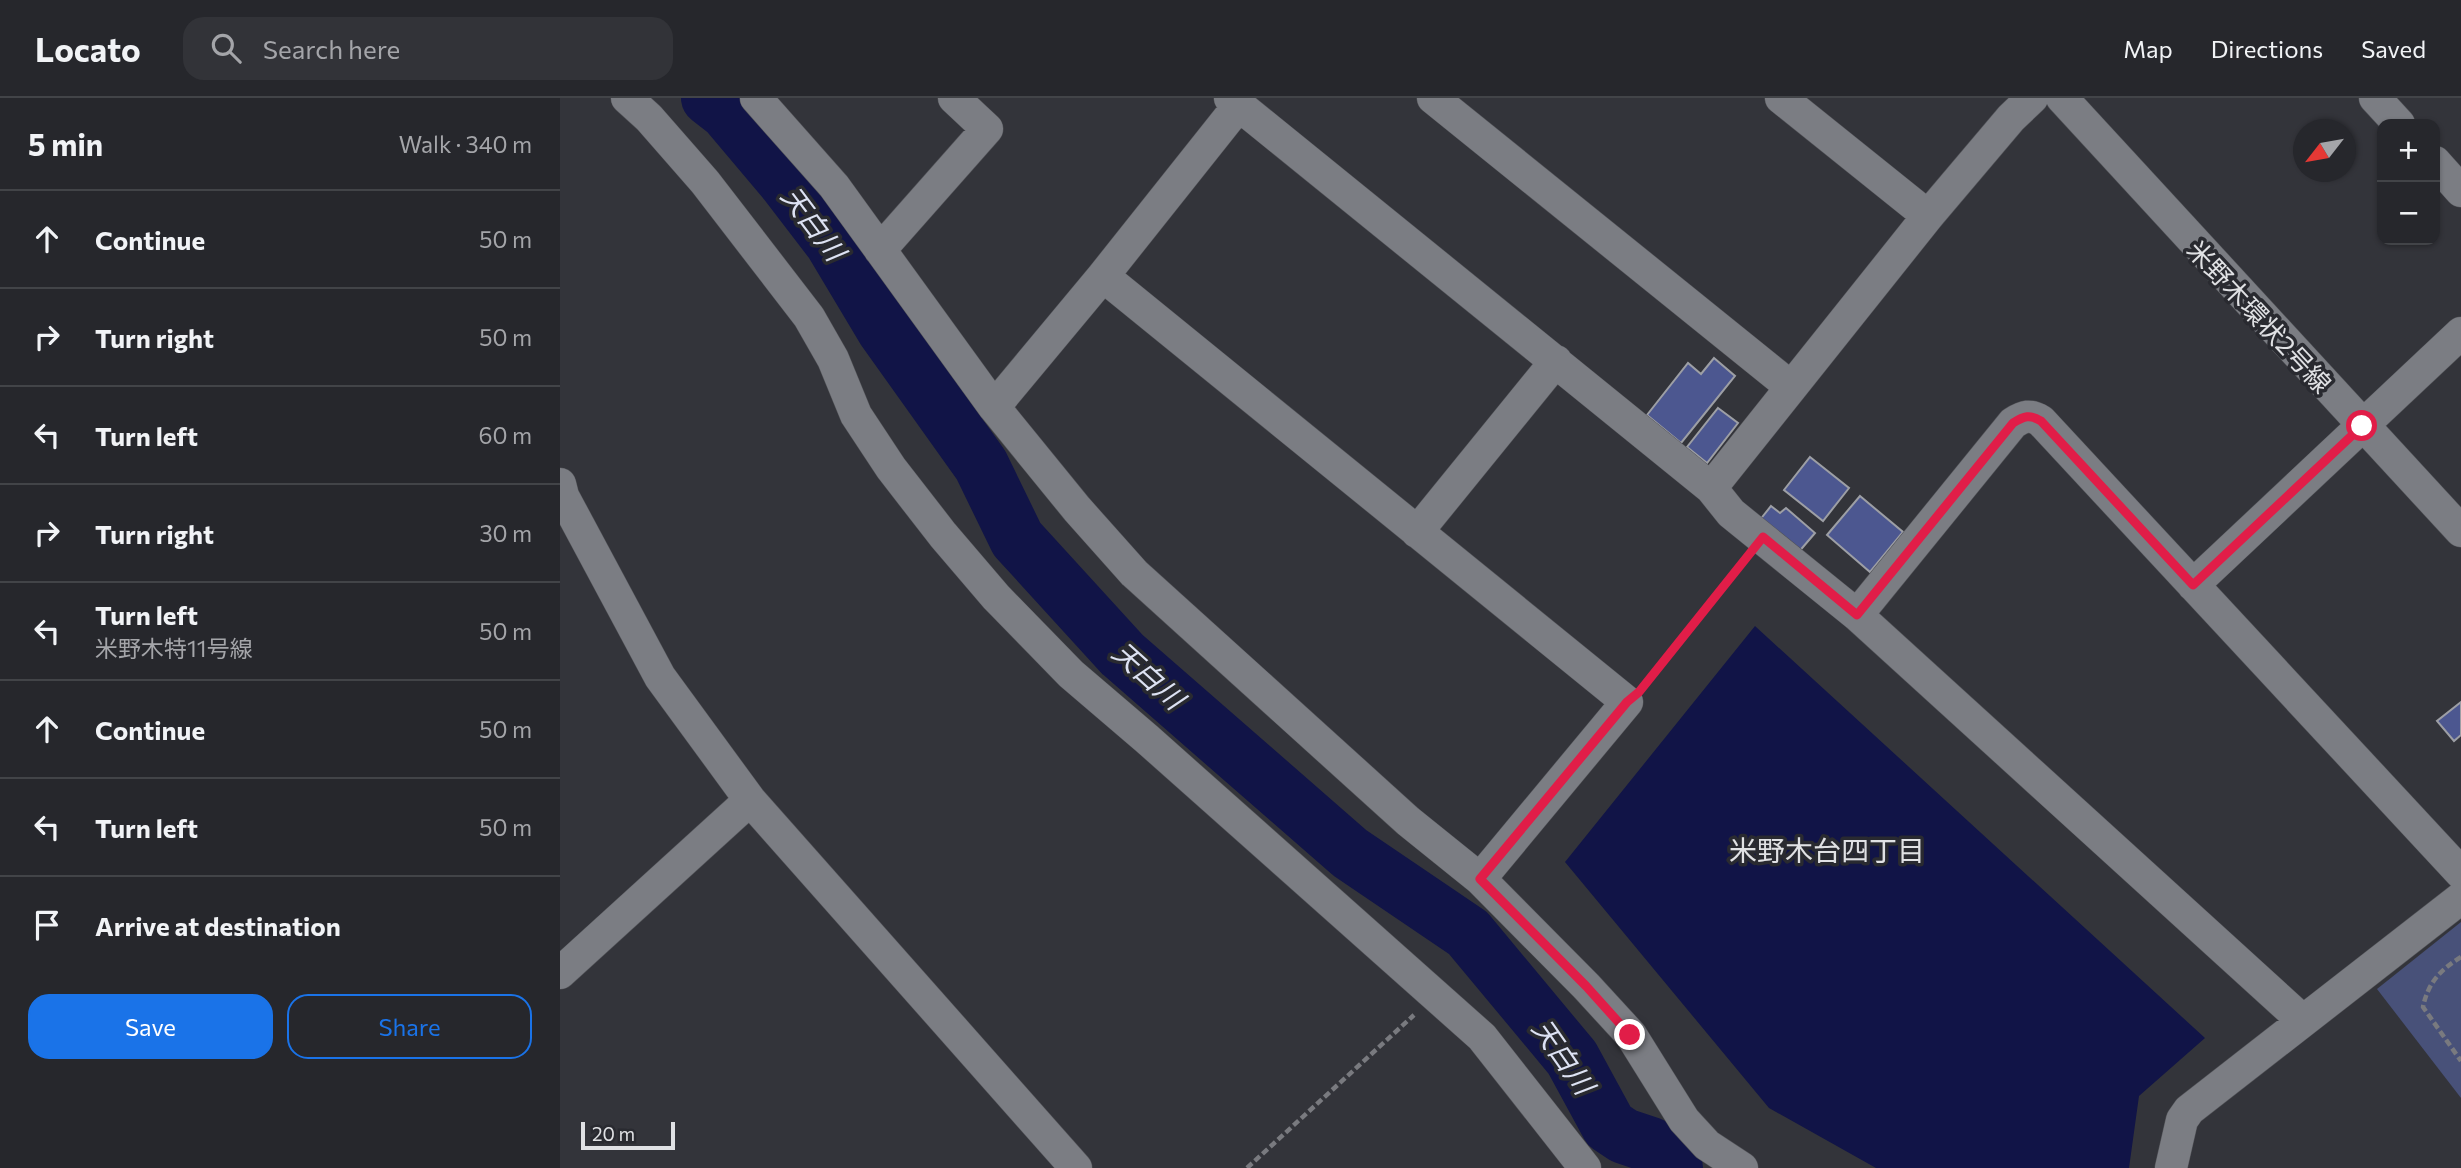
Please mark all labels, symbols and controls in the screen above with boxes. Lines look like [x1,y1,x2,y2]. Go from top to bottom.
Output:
search box [183,17,673,80]
text: Locato [35,28,141,69]
icon: search [207,29,245,67]
text: Search here [263,33,400,64]
text: Map [2123,34,2173,63]
text: Directions [2211,34,2323,63]
text: Saved [2361,34,2426,63]
north arrow [2293,119,2356,182]
map controls [2377,119,2440,245]
button: + [2377,119,2440,182]
text: 5 min [28,125,103,162]
text: Walk · 340 m [399,130,532,158]
water label: 天白川 [775,179,855,269]
button: − [2377,182,2440,245]
icon: ahead [28,220,66,258]
text: Continue [95,224,205,255]
text: 50 m [479,225,532,253]
street label: 米野木環状2号線 [2182,234,2338,398]
icon: right [28,318,66,356]
text: Turn right [95,322,214,353]
text: 50 m [479,323,532,351]
route start [2346,410,2377,441]
icon: left [28,416,66,454]
text: Turn left [95,420,198,451]
text: 60 m [479,421,532,449]
icon: right [28,514,66,552]
text: Turn right [95,518,214,549]
text: 30 m [479,519,532,547]
text: Turn left [95,599,198,630]
icon: left [28,612,66,650]
text: 50 m [479,617,532,645]
text: 米野木特11号線 [95,634,253,662]
water label: 天白川 [1106,634,1194,718]
icon: ahead [28,710,66,748]
text: Continue [95,714,205,745]
text: 50 m [479,715,532,743]
icon: left [28,808,66,846]
text: Turn left [95,812,198,843]
text: 50 m [479,813,532,841]
district label: 米野木台四丁目 [1729,833,1925,867]
icon: arrive [28,906,66,944]
text: Arrive at destination [95,910,341,941]
button: Save [28,994,273,1059]
button: Share [287,994,532,1059]
water label: 天白川 [1526,1012,1604,1103]
route end [1614,1019,1645,1050]
scale bar [581,1119,676,1151]
text: 20 m [592,1122,635,1145]

